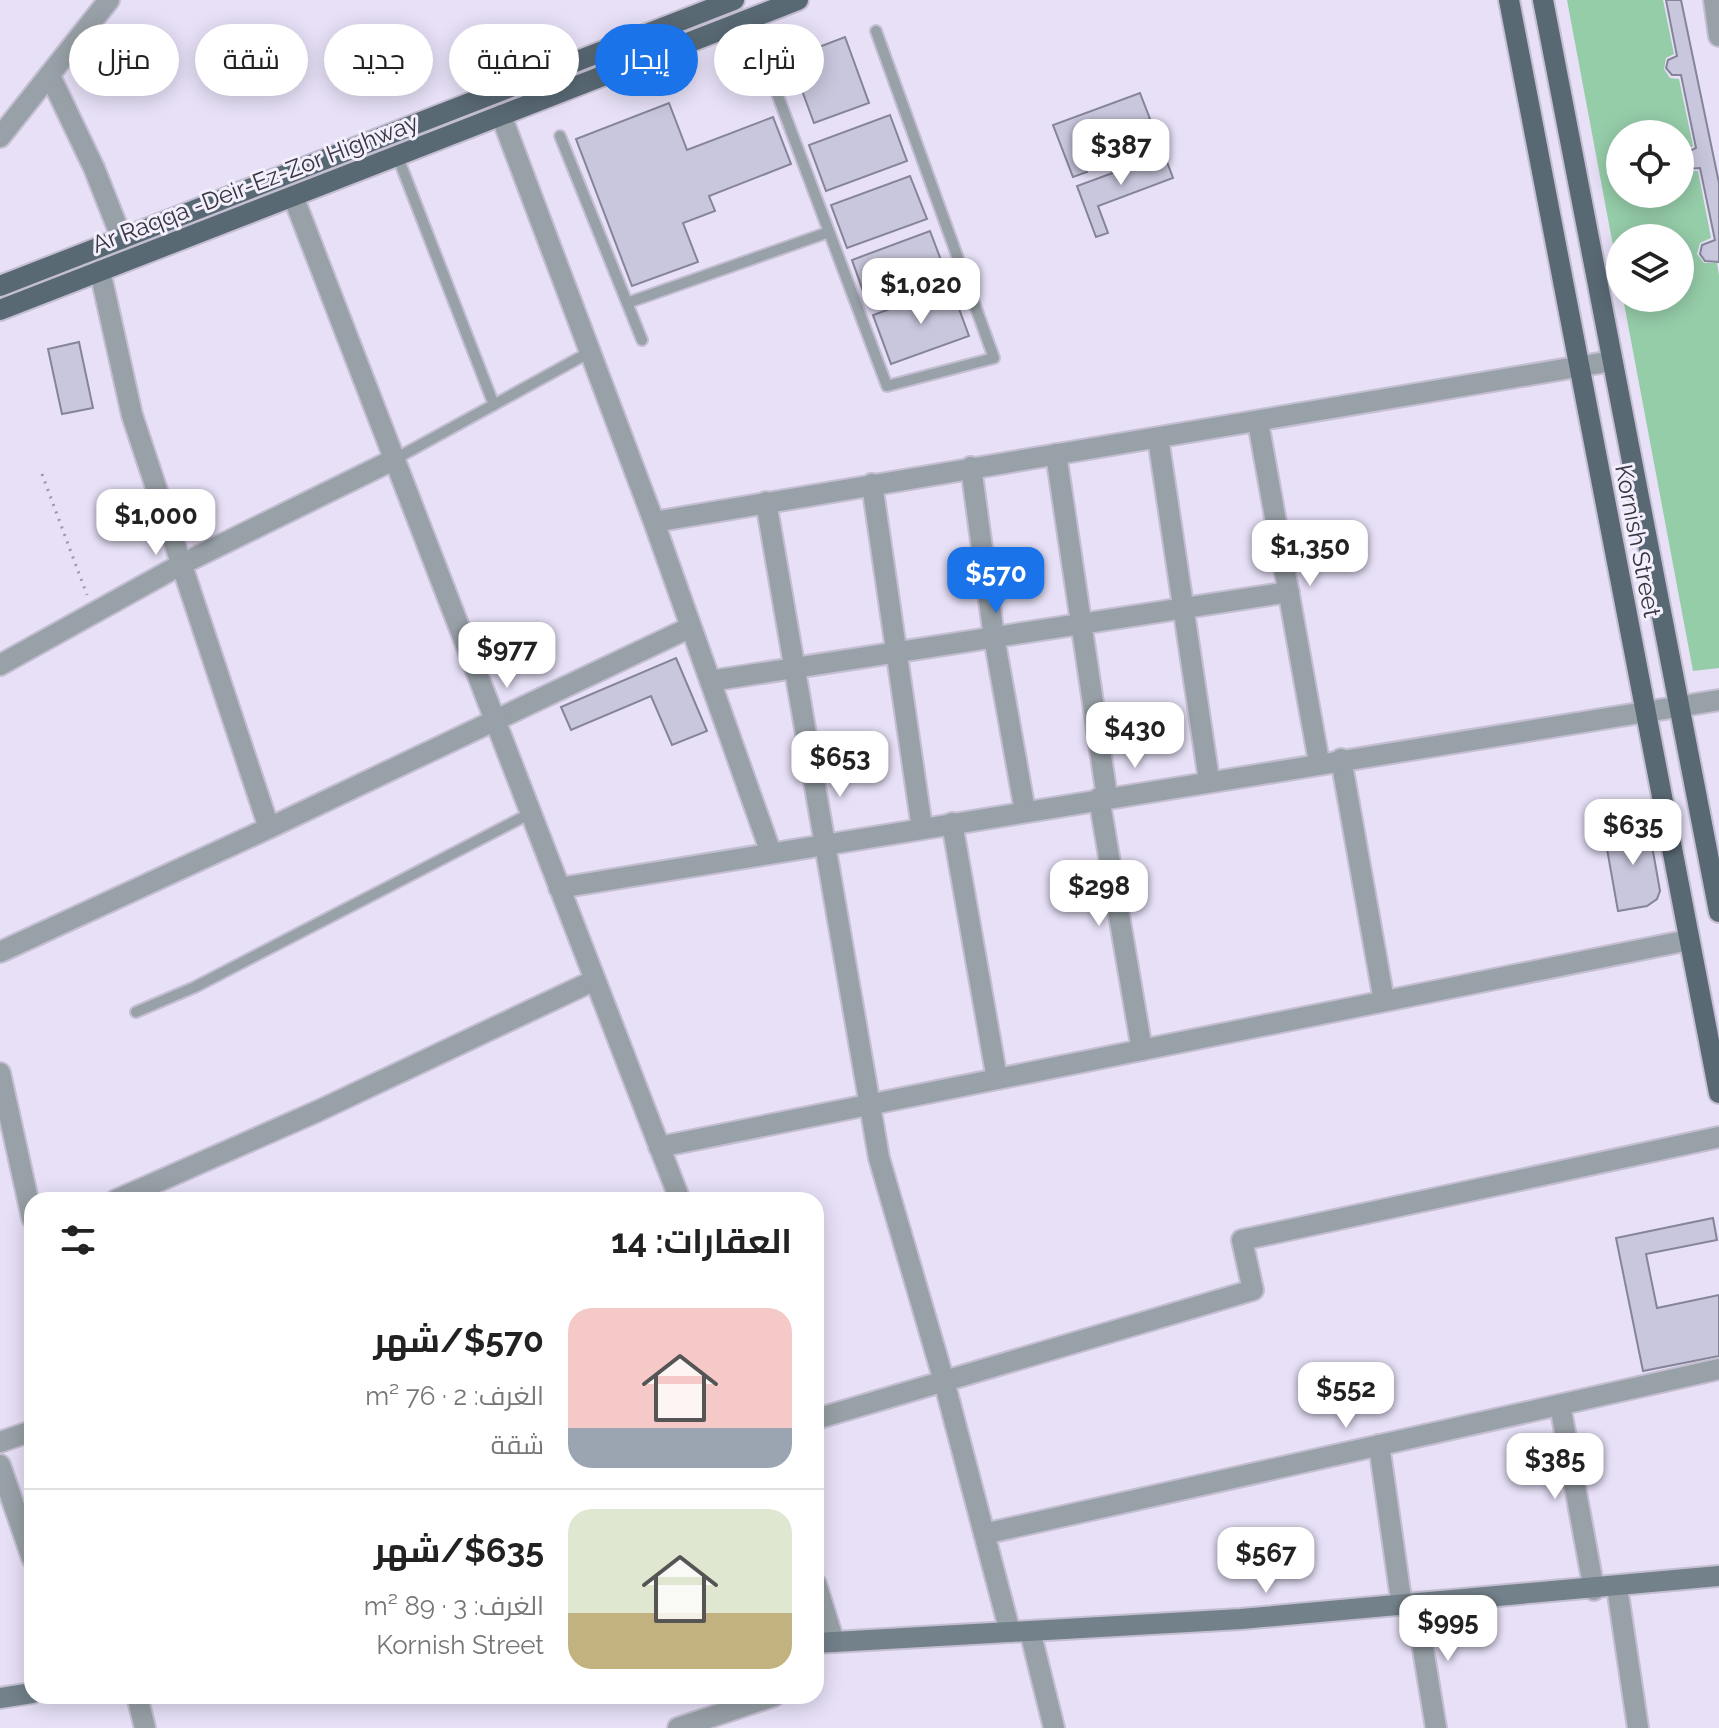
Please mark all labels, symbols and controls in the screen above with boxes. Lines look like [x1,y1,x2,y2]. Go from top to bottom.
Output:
chip: منزل [69,24,179,96]
chip: شقة [195,24,308,96]
chip: جديد [324,24,433,96]
chip: تصفية [449,24,579,96]
chip: إيجار [595,24,698,96]
chip: شراء [714,24,824,96]
street label: Ar Raqqa -Deir-Ez-Zor Highway [88,107,422,259]
pin: $387 [1074,119,1168,187]
map controls [1606,120,1694,312]
button: locate [1606,120,1694,208]
text: $387 [1090,130,1152,160]
button: layers [1606,224,1694,312]
pin: $1,020 [856,258,986,326]
text: $1,020 [880,269,962,299]
street label: Kornish Street [1609,462,1667,620]
pin: $1,000 [91,489,221,557]
text: $1,000 [114,500,198,530]
pin: $1,350 [1245,520,1375,588]
text: $1,350 [1270,531,1350,561]
pin: $570 [949,547,1043,615]
text: $570 [965,558,1027,588]
pin: $977 [460,622,554,690]
text: $977 [476,633,538,663]
pin: $430 [1088,702,1182,770]
text: $430 [1104,713,1166,743]
pin: $653 [793,731,887,799]
text: $653 [809,742,871,772]
pin: $635 [1586,799,1680,867]
text: $635 [1602,810,1664,840]
pin: $298 [1052,860,1146,928]
text: $298 [1068,871,1130,901]
icon: filters [56,1218,100,1262]
text: العقارات: 14 [611,1221,792,1261]
text: $570/شهر [373,1320,544,1360]
icon: home [632,1340,728,1436]
pin: $552 [1299,1362,1393,1430]
text: $552 [1316,1373,1376,1403]
text: الغرف: 2 · 76 m² [365,1381,544,1411]
text: شقة [491,1430,544,1460]
pin: $385 [1508,1433,1602,1501]
text: $385 [1525,1444,1585,1474]
pin: $567 [1219,1527,1313,1595]
text: $635/شهر [374,1530,544,1570]
text: $567 [1235,1538,1297,1568]
icon: home [632,1541,728,1637]
text: الغرف: 3 · 89 m² [364,1591,544,1621]
pin: $995 [1401,1595,1495,1663]
text: $995 [1417,1606,1479,1636]
text: Kornish Street [376,1630,544,1660]

